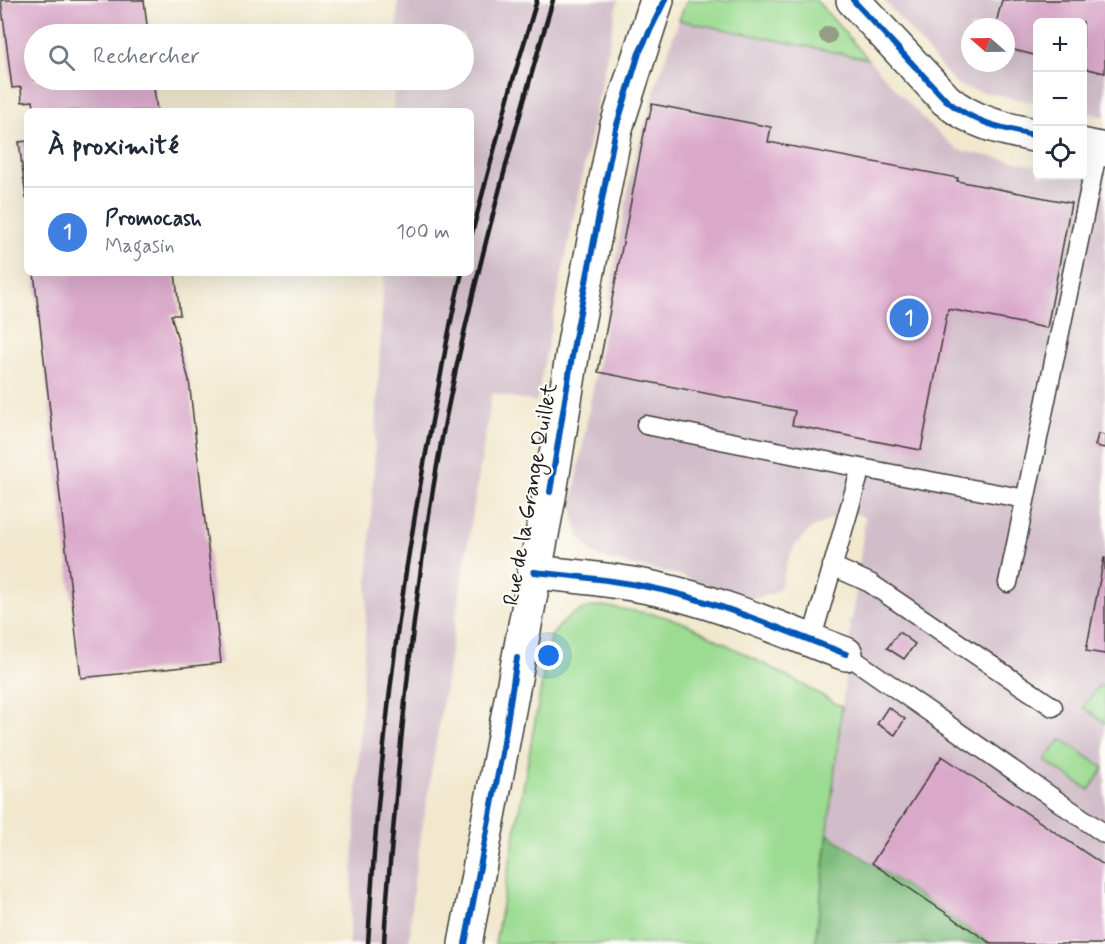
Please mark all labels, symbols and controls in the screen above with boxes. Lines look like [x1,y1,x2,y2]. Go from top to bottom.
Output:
north arrow [961,18,1015,72]
map controls [1033,18,1087,180]
button: + [1033,18,1087,72]
search box [24,24,474,90]
icon: search [45,41,78,74]
text: Rechercher [93,43,200,71]
button: − [1033,72,1087,126]
button: locate [1033,126,1087,180]
text: À proximité [48,130,179,164]
text: Promocash [105,205,202,233]
text: 1 [63,219,72,246]
text: 100 m [396,219,450,246]
text: Magasin [105,233,175,260]
pin: 1 [890,296,928,340]
street label: Rue de la Grange Quillet [498,381,567,608]
your location [534,641,563,670]

